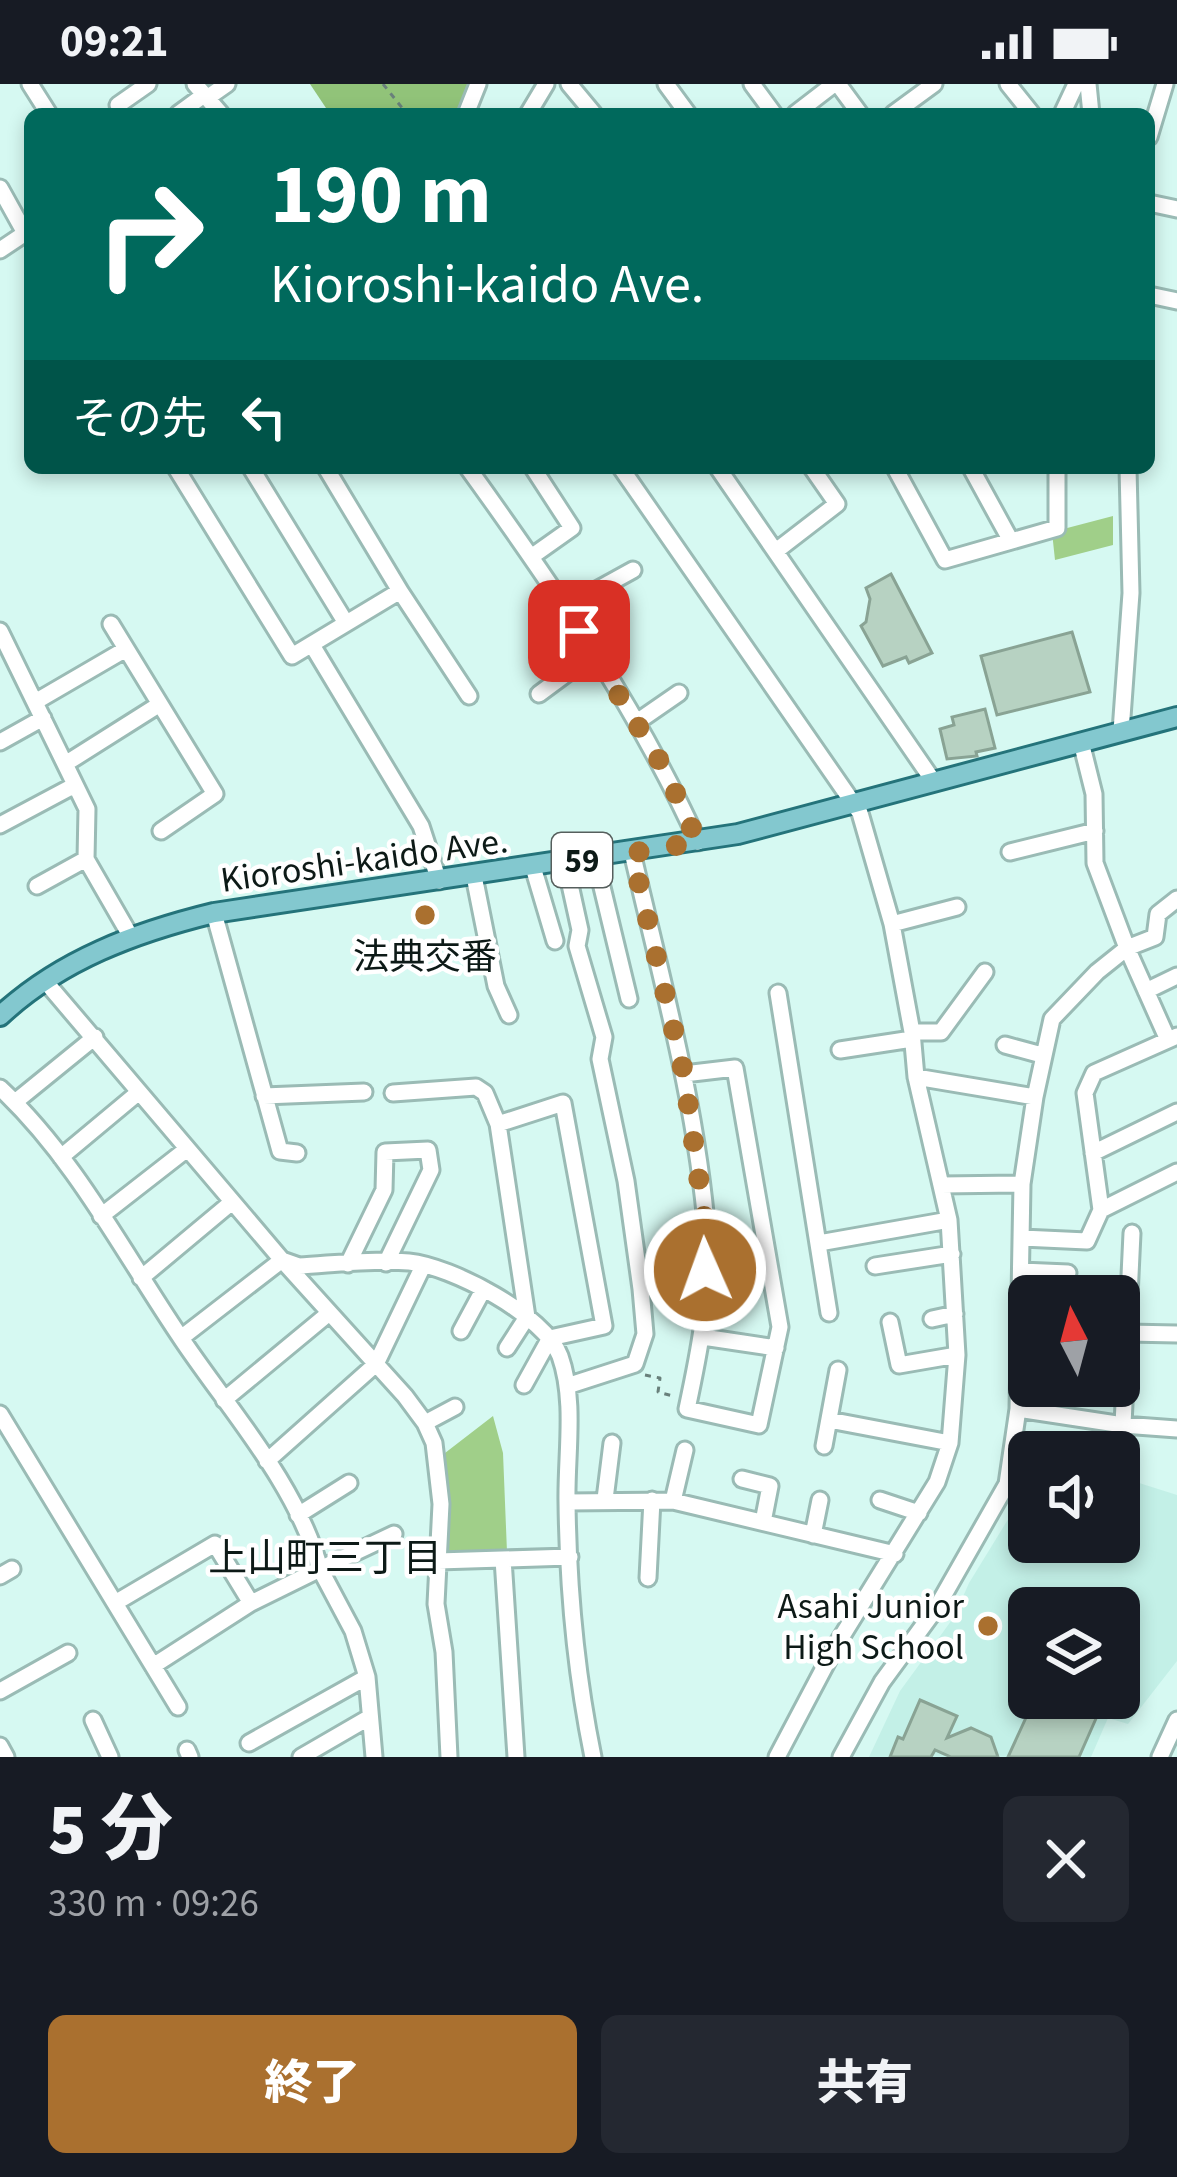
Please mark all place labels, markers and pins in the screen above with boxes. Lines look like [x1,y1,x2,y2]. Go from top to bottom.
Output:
pin [528,580,630,682]
marker: 法典交番 [412,902,438,928]
place label: 法典交番 [353,932,497,983]
place label: Asahi Junior High School [777,1581,964,1673]
marker: Asahi Junior High School [975,1613,1001,1639]

